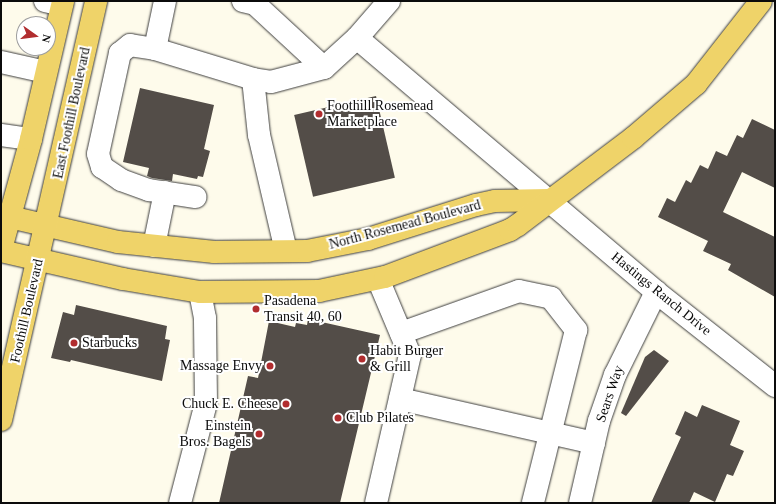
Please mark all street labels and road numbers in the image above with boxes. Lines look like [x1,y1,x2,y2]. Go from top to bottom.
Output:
street label: East Foothill Boulevard [50,46,94,180]
street label: North Rosemead Boulevard [327,197,483,253]
street label: Hastings Ranch Drive [608,249,714,339]
street label: Foothill Boulevard [7,257,47,365]
street label: Sears Way [592,363,628,425]

